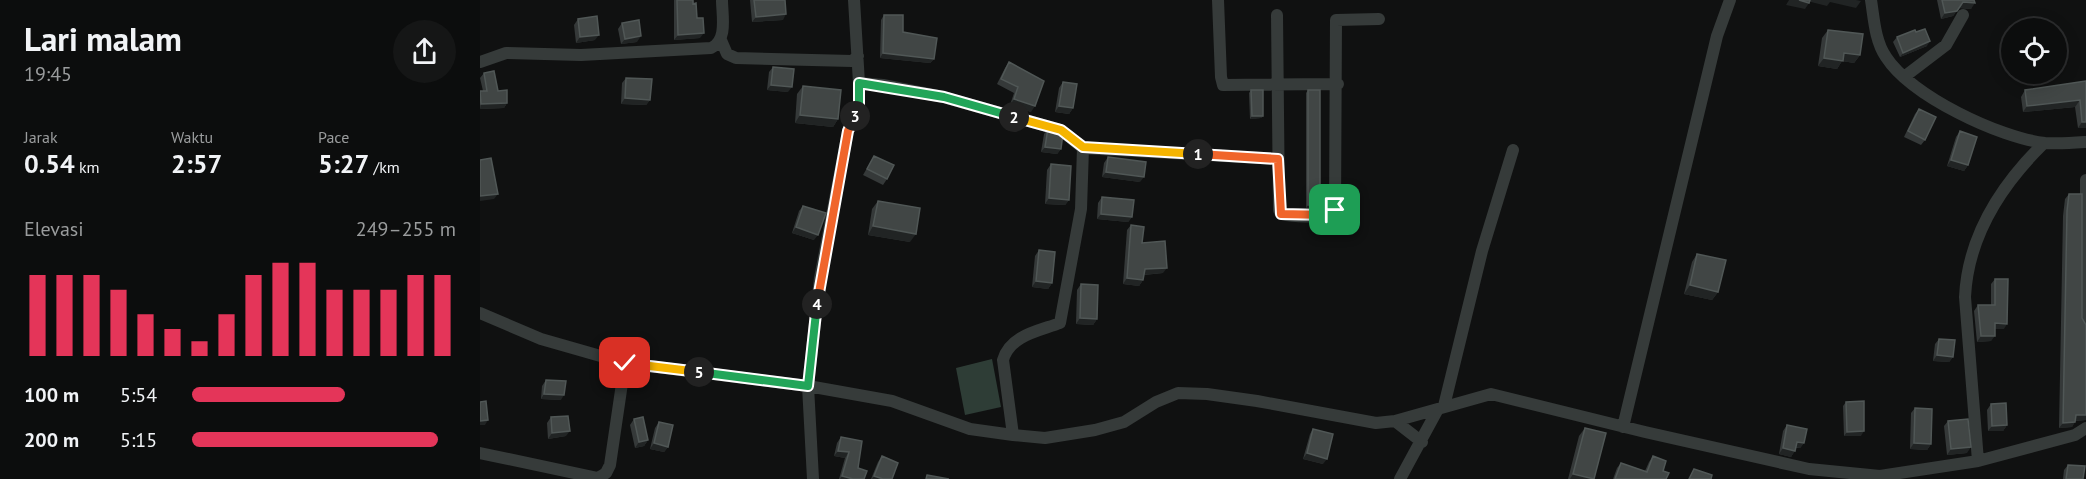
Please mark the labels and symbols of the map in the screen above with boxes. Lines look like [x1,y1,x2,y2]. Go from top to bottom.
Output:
pin: 3 [840,101,870,131]
pin: 2 [999,102,1029,132]
pin: 1 [1183,139,1213,169]
pin [1309,184,1360,235]
pin: 4 [802,289,832,319]
pin [599,337,650,388]
pin: 5 [684,357,714,387]

